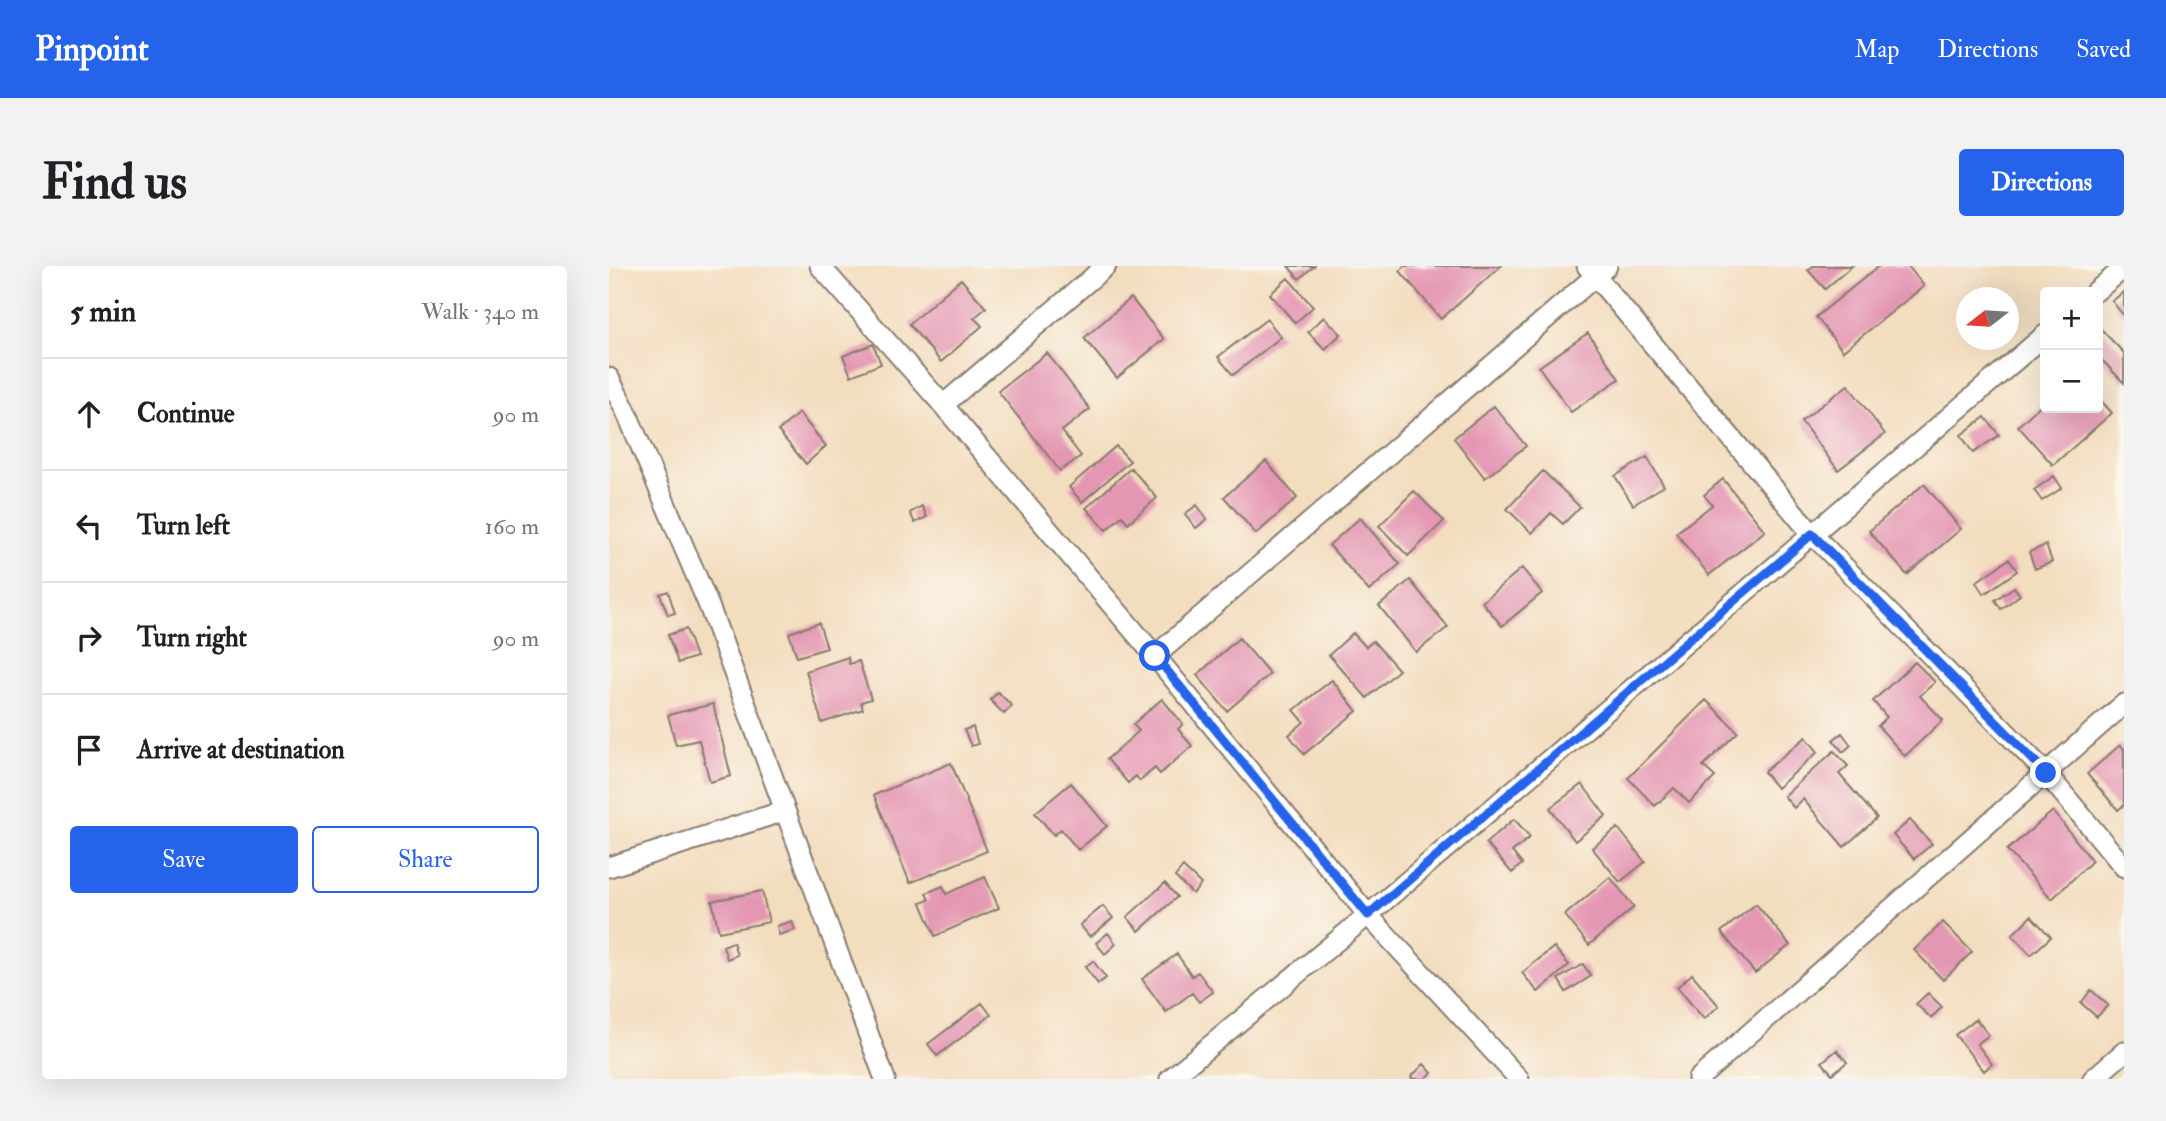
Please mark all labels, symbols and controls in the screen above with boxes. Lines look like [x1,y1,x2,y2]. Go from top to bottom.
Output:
text: Pinpoint [35,29,149,70]
text: Map [1854,34,1899,65]
text: Directions [1937,34,2038,65]
text: Saved [2076,34,2131,65]
button: Directions [1959,149,2124,216]
text: Find us [42,152,187,213]
north arrow [1956,287,2019,350]
map controls [2040,287,2103,413]
button: + [2040,287,2103,350]
text: 5 min [70,293,136,330]
text: Walk · 340 m [421,297,539,326]
button: − [2040,350,2103,413]
icon: ahead [70,395,108,433]
text: Continue [137,398,235,430]
text: 90 m [493,400,539,429]
icon: left [70,507,108,545]
text: Turn left [137,510,230,542]
text: 160 m [485,512,539,541]
icon: right [70,619,108,657]
text: Turn right [137,622,247,654]
text: 90 m [493,624,539,653]
route start [1139,640,1170,671]
icon: arrive [70,731,108,769]
text: Arrive at destination [137,734,345,766]
route end [2030,757,2061,788]
button: Save [70,826,298,893]
button: Share [312,826,539,893]

